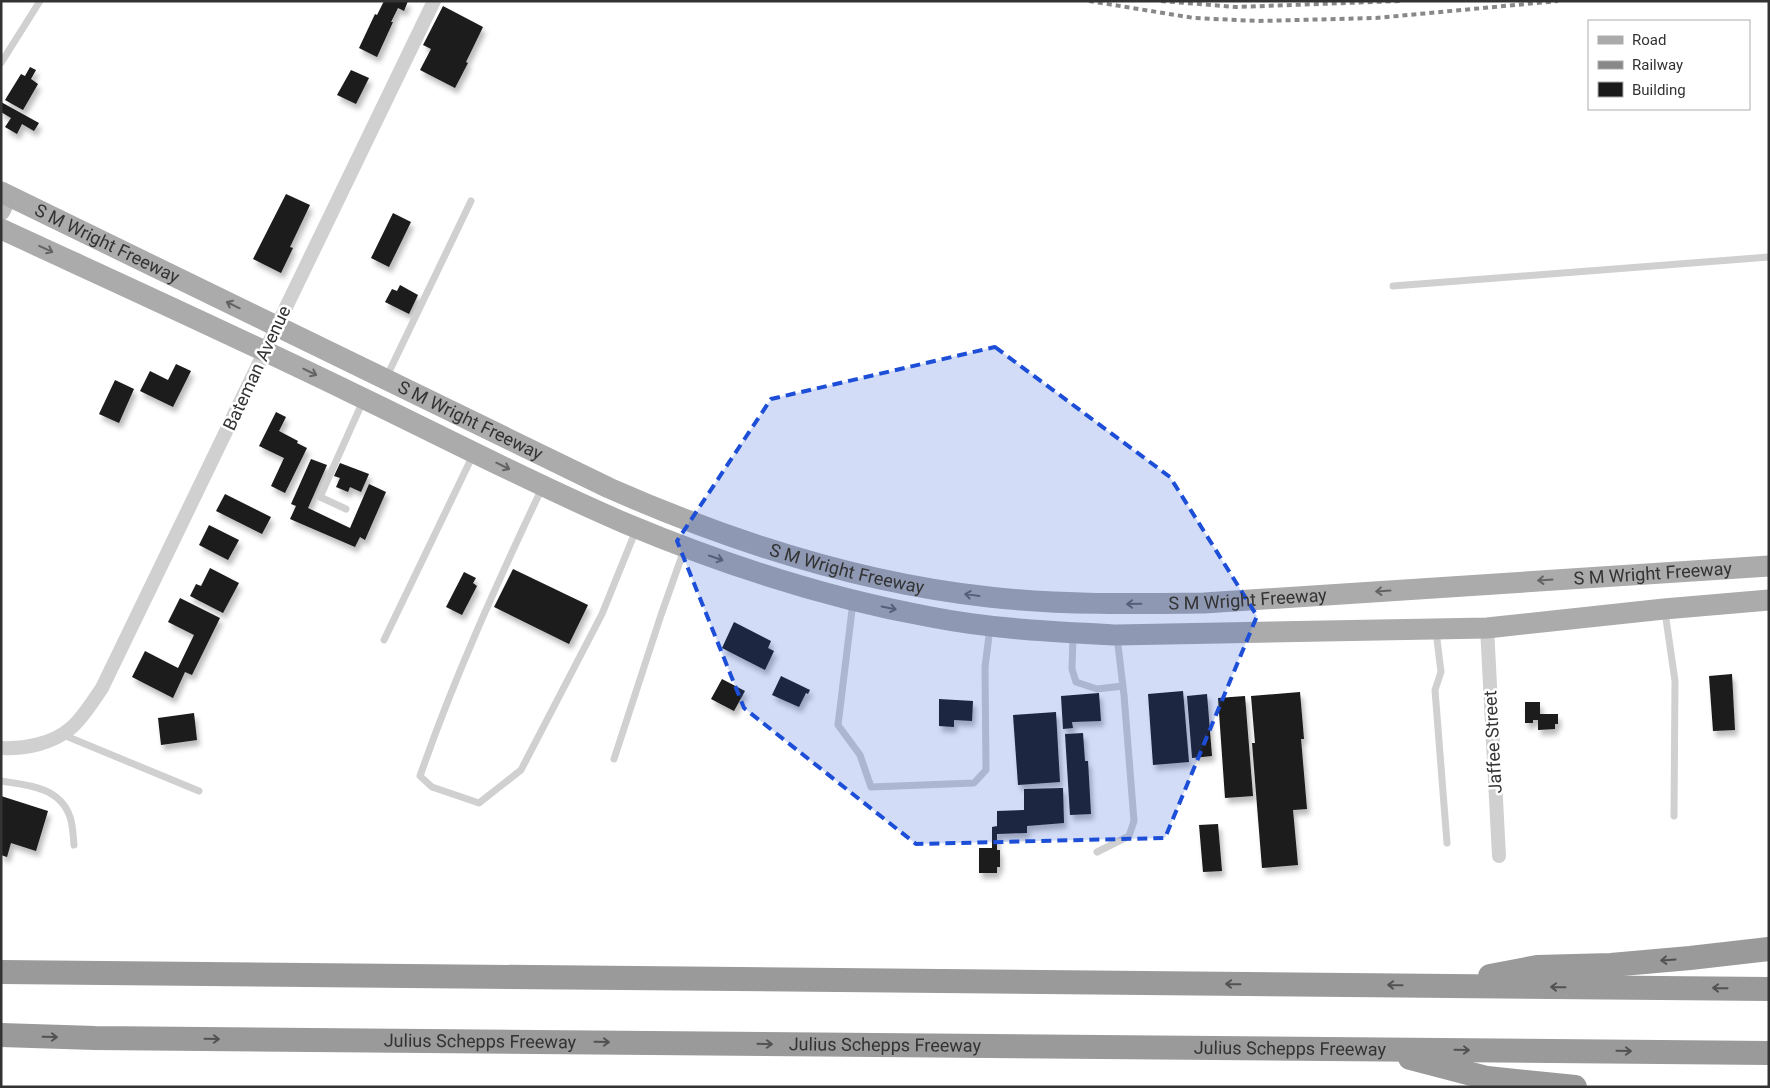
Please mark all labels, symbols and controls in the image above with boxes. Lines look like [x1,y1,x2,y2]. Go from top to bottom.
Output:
legend [1588,20,1750,110]
text: Road [1632,31,1666,49]
text: Railway [1632,56,1683,74]
text: Building [1632,81,1686,99]
street label: S M Wright Freeway [31,199,184,288]
one-way arrow [38,245,53,255]
one-way arrow [225,300,240,310]
street label: Bateman Avenue [218,302,295,434]
one-way arrow [302,368,317,377]
street label: S M Wright Freeway [395,376,547,464]
one-way arrow [495,462,510,471]
street label: S M Wright Freeway [767,539,926,598]
one-way arrow [708,554,724,563]
street label: S M Wright Freeway [1573,557,1733,589]
one-way arrow [1538,576,1554,585]
street label: S M Wright Freeway [1168,584,1328,613]
one-way arrow [1376,586,1392,595]
one-way arrow [964,590,980,600]
one-way arrow [1126,599,1142,609]
one-way arrow [881,604,897,614]
street label: Jaffee Street [1479,690,1506,794]
one-way arrow [1660,955,1676,965]
one-way arrow [1225,979,1241,989]
one-way arrow [1387,980,1404,990]
one-way arrow [1550,982,1566,992]
one-way arrow [1712,983,1728,993]
street label: Julius Schepps Freeway [384,1030,577,1052]
one-way arrow [42,1032,58,1042]
street label: Julius Schepps Freeway [789,1033,982,1056]
one-way arrow [204,1034,220,1044]
one-way arrow [594,1037,610,1047]
street label: Julius Schepps Freeway [1194,1037,1387,1060]
one-way arrow [756,1039,773,1049]
one-way arrow [1453,1045,1469,1055]
one-way arrow [1616,1046,1632,1056]

